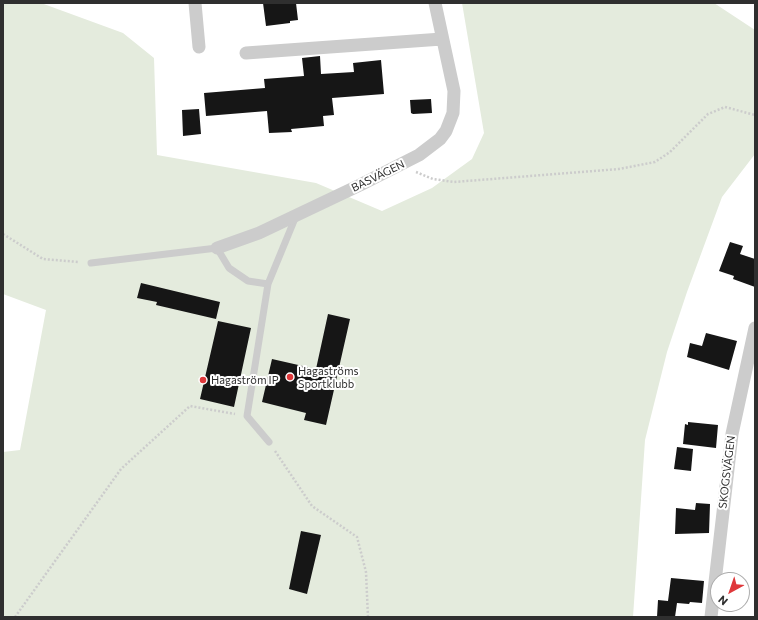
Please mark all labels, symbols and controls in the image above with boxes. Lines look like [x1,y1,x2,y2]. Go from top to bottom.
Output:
street label: BASVÄGEN [349,157,407,195]
place label: Hagaströms Sportklubb [298,364,358,390]
marker: Hagaströms Sportklubb [285,372,295,382]
place label: Hagaström IP [211,373,279,387]
marker: Hagaström IP [198,375,208,385]
street label: SKOGSVÄGEN [716,435,738,509]
north arrow [710,572,750,612]
text: N [715,593,730,608]

